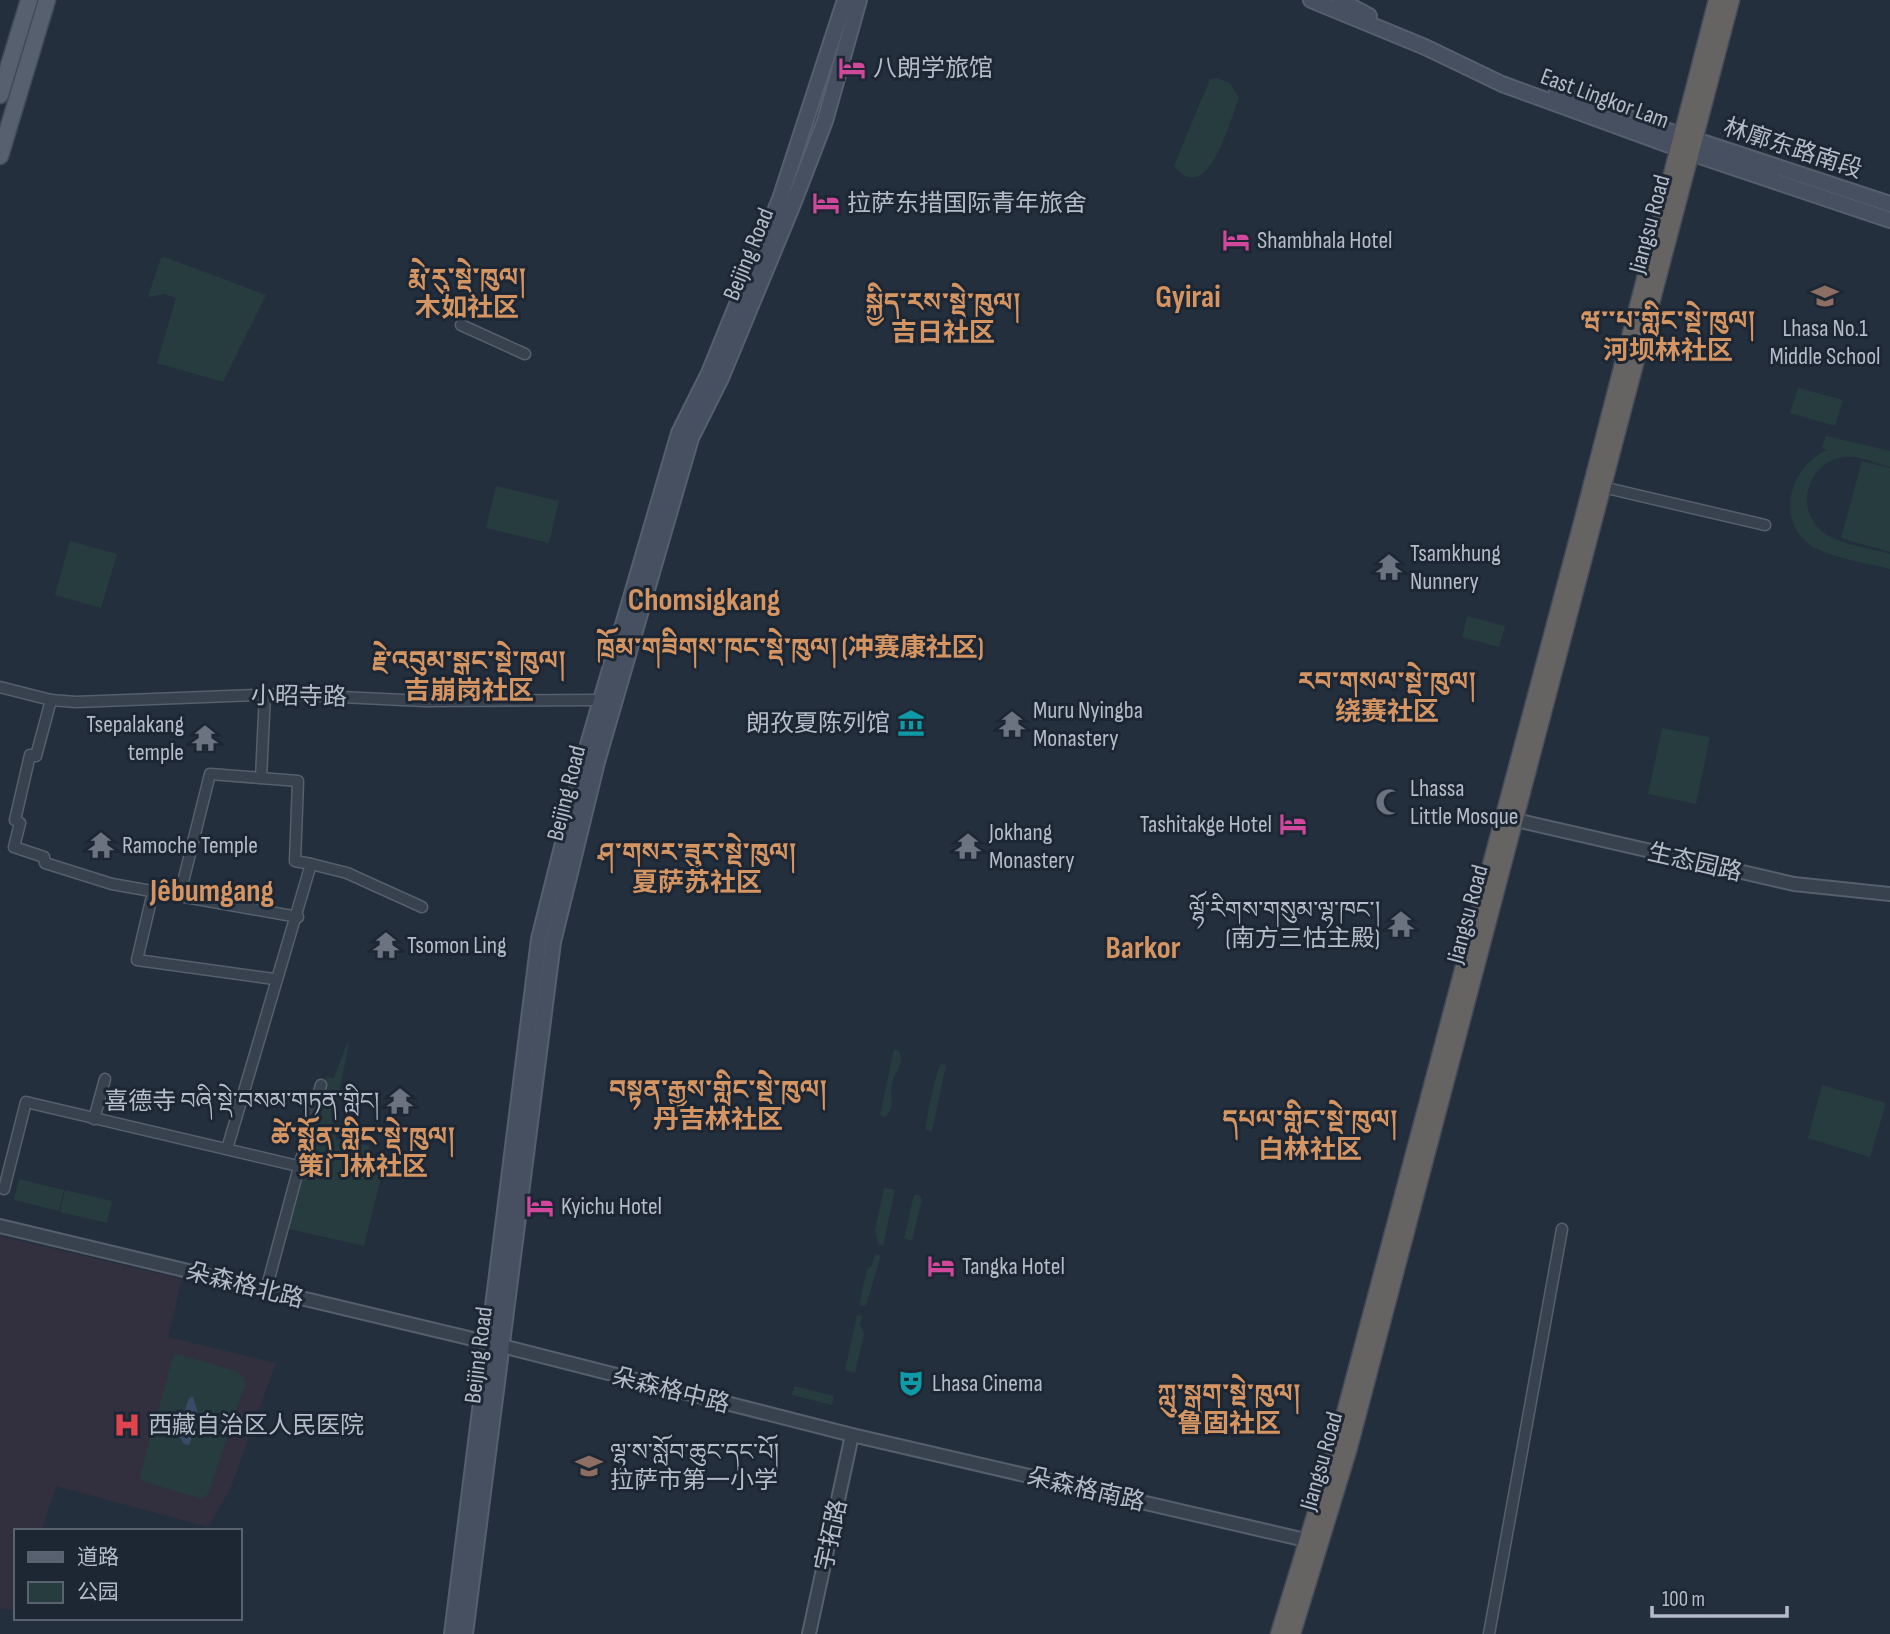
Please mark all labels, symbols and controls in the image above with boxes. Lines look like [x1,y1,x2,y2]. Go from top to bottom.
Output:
hotel icon: 八朗学旅馆 [837,53,867,83]
place label: 八朗学旅馆 [873,54,993,83]
street label: East Lingkor Lam [1537,62,1673,135]
street label: 林廓东路南段 [1720,112,1866,185]
street label: Jiangsu Road [1622,172,1677,278]
hotel icon: 拉萨东措国际青年旅舍 [811,188,841,218]
place label: 拉萨东措国际青年旅舍 [847,189,1087,218]
street label: Beijing Road [717,204,780,305]
hotel icon: Shambhala Hotel [1221,225,1251,255]
place label: Shambhala Hotel [1257,226,1393,255]
district label: རྨེ་རུ་སྡེ་ཁུལ། 木如社区 [408,257,526,324]
district label: Gyirai [1155,278,1221,317]
school or university icon: Lhasa No.1 Middle School [1810,281,1840,311]
district label: སྐྱིད་རས་སྡེ་ཁུལ། 吉日社区 [865,282,1021,349]
district label: ཝ་་པ་གླིང་སྡེ་ཁུལ། 河坝林社区 [1581,300,1755,367]
place label: Lhasa No.1 Middle School [1769,314,1881,371]
place label: Tsamkhung Nunnery [1410,539,1501,596]
temple icon: Tsamkhung Nunnery [1374,552,1404,582]
district label: Chomsigkang [628,581,780,620]
district label: ཁྲོམ་གཟིགས་ཁང་སྡེ་ཁུལ། (冲赛康社区) [596,627,984,669]
district label: རྗེ་འབུམ་སྒང་སྡེ་ཁུལ། 吉崩岗社区 [372,640,566,707]
district label: རབ་གསལ་སྡེ་ཁུལ། 绕赛社区 [1298,661,1476,728]
street label: 小昭寺路 [251,681,347,712]
place label: Muru Nyingba Monastery [1033,696,1143,753]
museum icon: 朗孜夏陈列馆 [896,708,926,738]
place label: 朗孜夏陈列馆 [746,709,890,738]
temple icon: Muru Nyingba Monastery [997,709,1027,739]
place label: Tsepalakang temple [86,710,184,767]
temple icon: Tsepalakang temple [190,723,220,753]
street label: Beijing Road [541,742,592,844]
place label: Lhassa Little Mosque [1410,774,1518,831]
mosque icon: Lhassa Little Mosque [1374,787,1404,817]
hotel icon: Tashitakge Hotel [1278,809,1308,839]
place label: Tashitakge Hotel [1140,810,1272,839]
place label: Jokhang Monastery [988,818,1074,875]
temple icon: Ramoche Temple [86,830,116,860]
place label: Ramoche Temple [122,831,258,860]
temple icon: Jokhang Monastery [953,831,983,861]
district label: ཤ་གསར་ཟུར་སྡེ་ཁུལ། 夏萨苏社区 [596,832,797,899]
street label: 生态园路 [1645,838,1745,887]
street label: Jiangsu Road [1440,862,1495,968]
district label: Jêbumgang [149,872,274,911]
place label: ལྷོ་རིགས་གསུམ་ལྷ་ཁང་། (南方三怙主殿) [1189,890,1380,953]
temple icon: ལྷོ་རིགས་གསུམ་ལྷ་ཁང་། (南方三怙主殿) [1386,909,1416,939]
district label: Barkor [1105,929,1181,968]
temple icon: Tsomon Ling [371,930,401,960]
place label: Tsomon Ling [407,931,507,960]
district label: བསྟན་རྒྱས་གླིང་སྡེ་ཁུལ། 丹吉林社区 [609,1069,827,1136]
place label: 喜德寺 བཞི་སྡེ་བསམ་གཏན་གླིང། [104,1083,379,1121]
temple icon: 喜德寺 བཞི་སྡེ་བསམ་གཏན་གླིང། [385,1086,415,1116]
district label: དཔལ་གླིང་སྡེ་ཁུལ། 白林社区 [1222,1099,1398,1166]
district label: ཚེ་སྨོན་གླིང་སྡེ་ཁུལ། 策门林社区 [271,1116,455,1183]
hotel icon: Kyichu Hotel [525,1191,555,1221]
place label: Kyichu Hotel [561,1192,662,1221]
hotel icon: Tangka Hotel [926,1251,956,1281]
place label: Tangka Hotel [962,1252,1065,1281]
street label: 朵森格北路 [183,1257,307,1314]
street label: Beijing Road [458,1305,499,1405]
street label: 朵森格中路 [609,1362,733,1419]
theatre icon: Lhasa Cinema [896,1368,926,1398]
place label: Lhasa Cinema [932,1369,1043,1398]
district label: ཀླུ་སྒུག་སྡེ་ཁུལ། 鲁固社区 [1157,1373,1301,1440]
street label: Jiangsu Road [1293,1409,1349,1515]
hospital icon: 西藏自治区人民医院 [112,1410,142,1440]
place label: 西藏自治区人民医院 [148,1411,364,1440]
place label: ལྷ་ས་སློབ་ཆུང་དང་པོ། 拉萨市第一小学 [610,1434,779,1495]
school or university icon: ལྷ་ས་སློབ་ཆུང་དང་པོ། 拉萨市第一小学 [574,1451,604,1481]
street label: 朵森格南路 [1024,1462,1148,1517]
street label: 宇拓路 [810,1497,853,1573]
legend [14,1529,242,1620]
text: 道路 [77,1545,119,1570]
scale bar [1652,1574,1787,1618]
text: 公园 [77,1580,119,1605]
text: 100 m [1662,1587,1705,1612]

